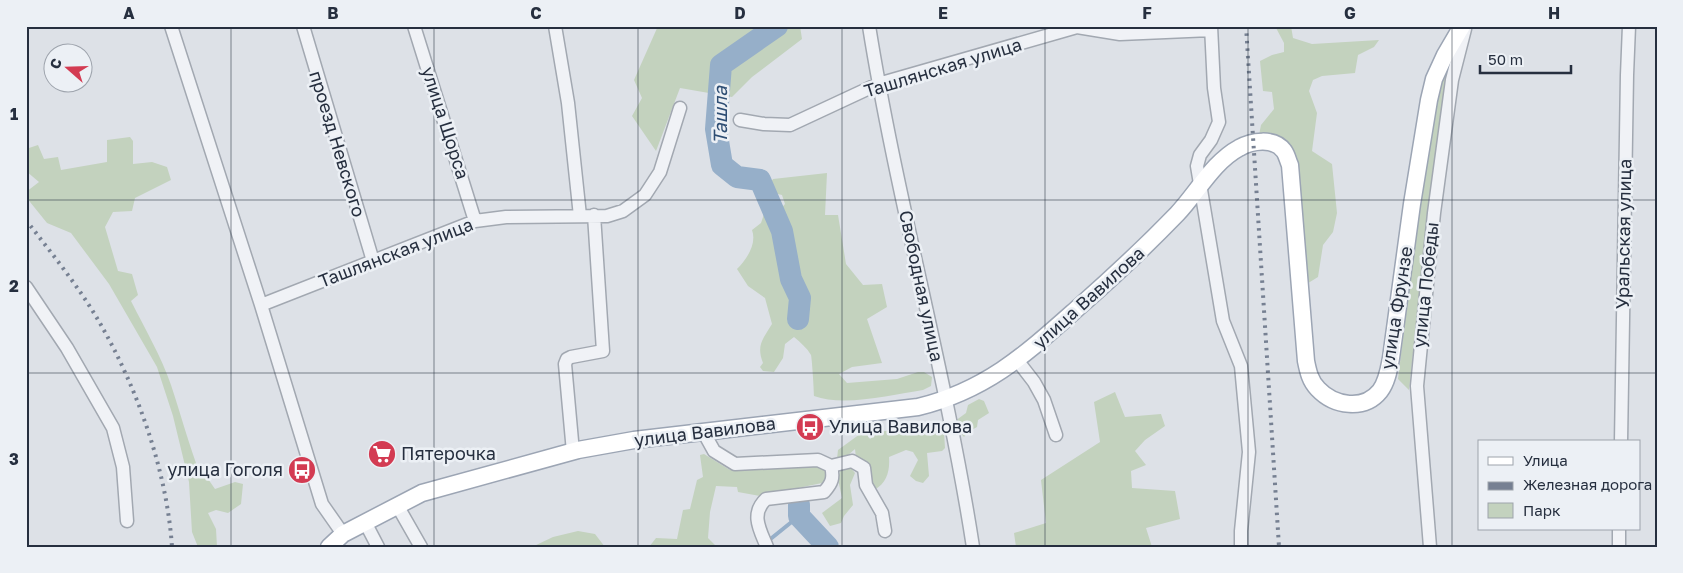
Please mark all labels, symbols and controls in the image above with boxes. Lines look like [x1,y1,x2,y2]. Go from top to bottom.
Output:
text: A [123,3,135,23]
text: B [327,3,339,23]
text: C [530,3,542,23]
text: D [734,3,746,23]
text: E [938,3,948,23]
text: F [1142,3,1152,23]
text: G [1344,3,1356,23]
text: H [1548,3,1560,23]
street label: Ташлянская улица [861,33,1024,101]
north arrow [42,42,92,92]
scale bar [1480,42,1572,74]
text: 50 m [1488,50,1523,68]
text: С [46,56,65,71]
street label: улица Щорса [417,64,474,182]
street label: проезд Невского [305,68,371,219]
water label: Ташла [708,85,731,144]
text: 1 [10,104,18,124]
street label: Уральская улица [1611,159,1635,309]
street label: Свободная улица [895,208,949,363]
street label: Ташлянская улица [315,212,476,292]
street label: улица Победы [1407,221,1443,349]
street label: улица Вавилова [1028,241,1149,353]
street label: улица Фрунзе [1375,245,1417,371]
text: 2 [9,276,19,296]
street label: улица Вавилова [633,411,777,451]
bus stop icon: Улица Вавилова [795,412,825,442]
place label: Улица Вавилова [829,415,972,437]
supermarket icon: Пятерочка [367,439,397,469]
legend [1478,440,1640,530]
place label: Пятерочка [401,442,496,464]
text: 3 [9,449,19,469]
text: Улица [1523,451,1568,469]
bus stop icon: улица Гоголя [287,455,317,485]
place label: улица Гоголя [167,458,283,480]
text: Железная дорога [1523,475,1652,493]
text: Парк [1523,501,1561,519]

